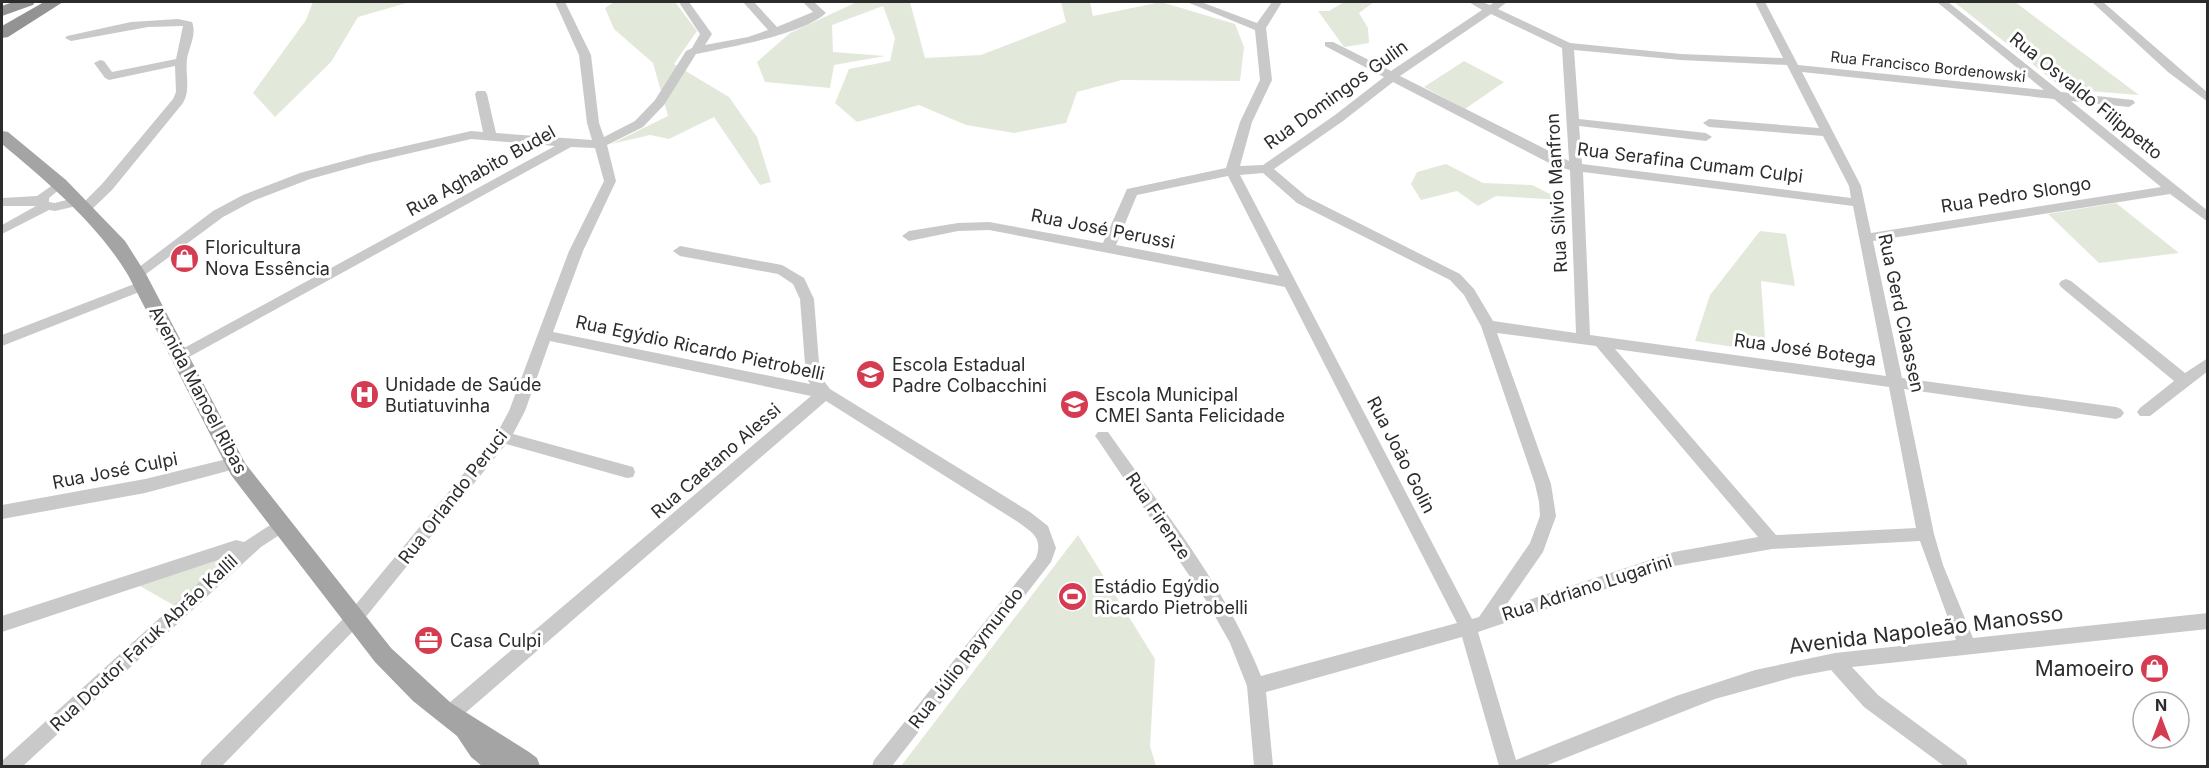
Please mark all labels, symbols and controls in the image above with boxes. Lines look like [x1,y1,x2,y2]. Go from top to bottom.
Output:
street label: Rua Osvaldo Filippetto [2006,28,2167,164]
street label: Rua Domingos Gulin [1260,36,1411,154]
street label: Rua Francisco Bordenowski [1829,47,2027,86]
street label: Rua Sílvio Manfron [1542,113,1571,273]
street label: Rua Aghabito Budel [403,121,559,220]
street label: Rua Serafina Cumam Culpi [1576,138,1804,187]
street label: Rua Pedro Slongo [1939,172,2093,217]
street label: Rua José Perussi [1029,204,1177,253]
street label: Rua Gerd Claassen [1874,232,1929,394]
place label: Floricultura Nova Essência [205,237,330,279]
shop icon: Floricultura Nova Essência [168,242,200,274]
street label: Avenida Manoel Ribas [145,302,252,477]
street label: Rua Egýdio Ricardo Pietrobelli [574,311,827,384]
street label: Rua José Botega [1733,329,1878,370]
place label: Escola Estadual Padre Colbacchini [892,354,1047,396]
school or university icon: Escola Estadual Padre Colbacchini [855,359,887,391]
place label: Unidade de Saúde Butiatuvinha [385,374,542,416]
hospital icon: Unidade de Saúde Butiatuvinha [348,379,380,411]
place label: Escola Municipal CMEI Santa Felicidade [1095,384,1285,426]
school or university icon: Escola Municipal CMEI Santa Felicidade [1058,389,1090,421]
street label: Rua João Golin [1363,393,1440,517]
street label: Rua Caetano Alessi [647,399,785,522]
street label: Rua Orlando Peruci [394,426,511,568]
street label: Rua José Culpi [51,448,179,493]
street label: Rua Firenze [1122,468,1195,563]
street label: Rua Doutor Faruk Abrão Kallil [46,550,242,735]
street label: Rua Adriano Lugarini [1499,550,1674,625]
place label: Estádio Egýdio Ricardo Pietrobelli [1094,576,1248,618]
sports icon: Estádio Egýdio Ricardo Pietrobelli [1057,581,1089,613]
street label: Rua Júlio Raymundo [904,583,1027,732]
street label: Avenida Napoleão Manosso [1787,600,2065,659]
office icon: Casa Culpi [413,625,445,657]
place label: Casa Culpi [450,630,541,651]
shop icon: Mamoeiro [2139,653,2171,685]
place label: Mamoeiro [2035,656,2134,681]
north arrow [2131,690,2191,750]
text: N [2155,695,2167,715]

